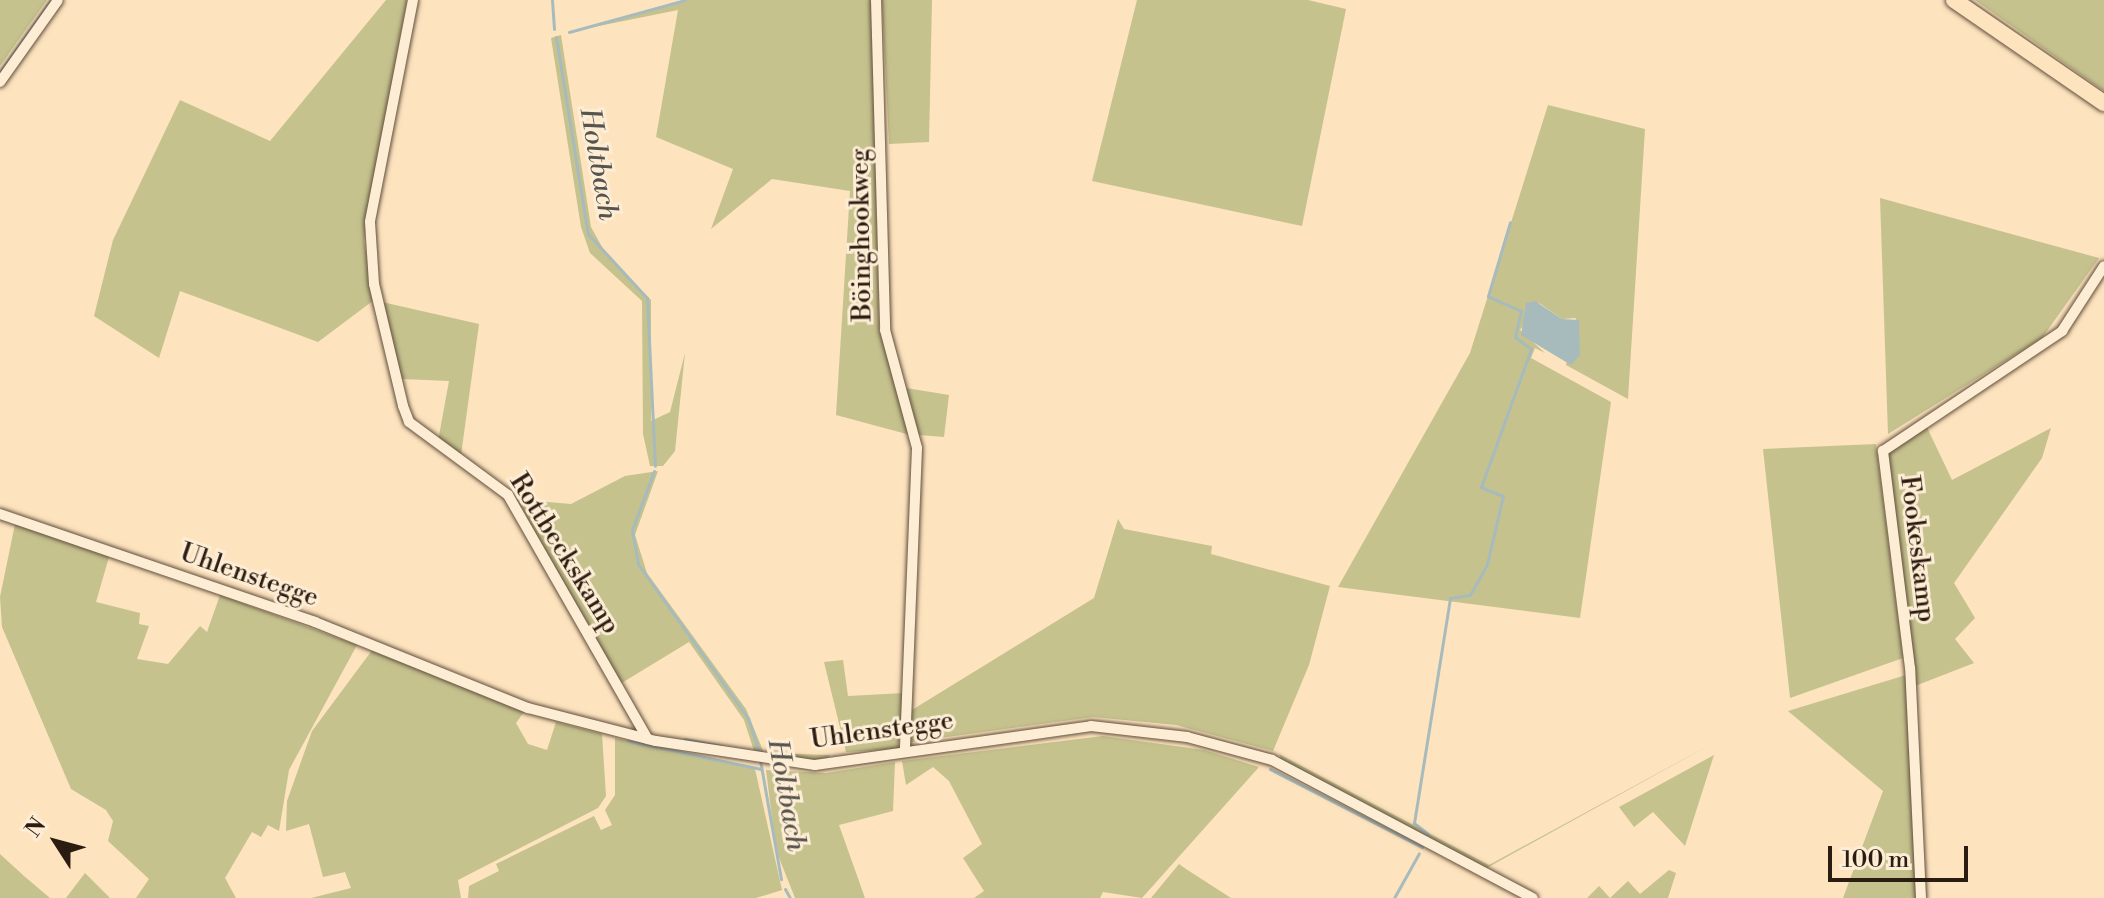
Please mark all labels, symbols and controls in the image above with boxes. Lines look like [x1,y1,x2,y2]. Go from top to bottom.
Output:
water label: Holtbach [572,105,624,223]
street label: Böinghookweg [845,148,879,322]
street label: Rottbeckskamp [502,468,626,640]
street label: Fookeskamp [1893,474,1941,624]
street label: Uhlenstegge [176,538,322,614]
street label: Uhlenstegge [808,705,956,757]
water label: Holtbach [760,736,812,854]
north arrow [16,802,96,882]
text: N [20,813,52,843]
scale bar [1832,830,1972,880]
text: 100 m [1842,845,1909,875]

